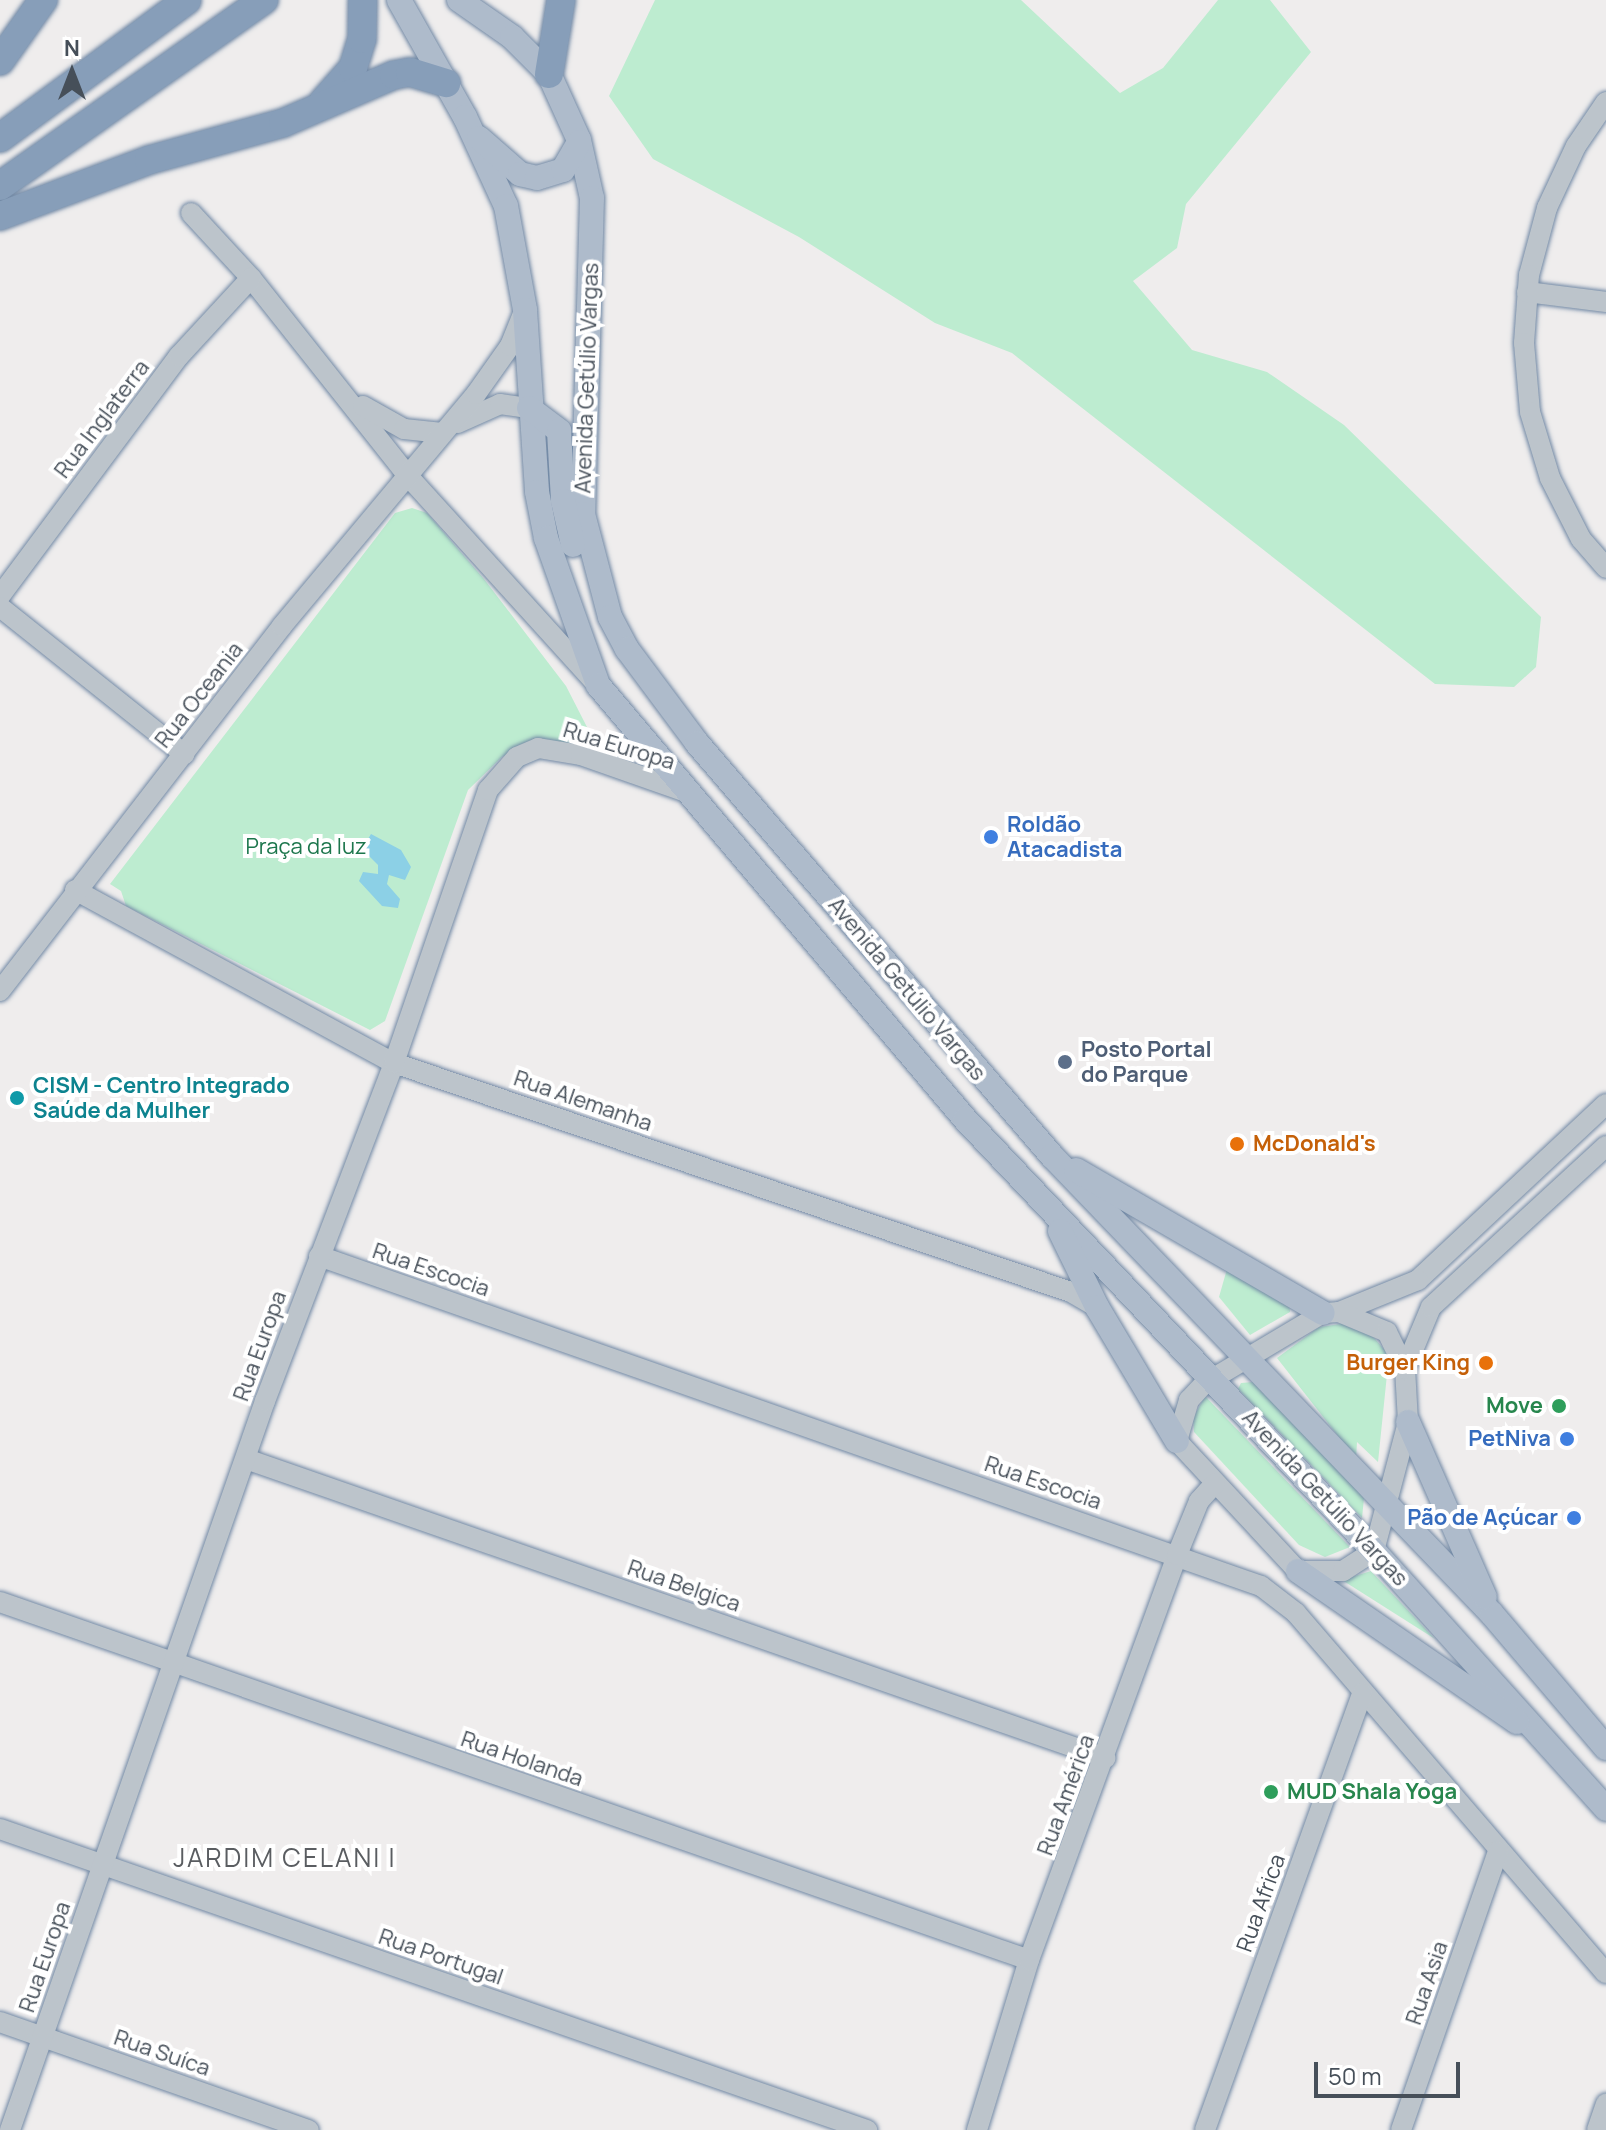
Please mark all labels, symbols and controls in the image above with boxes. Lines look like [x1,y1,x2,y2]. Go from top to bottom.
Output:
north arrow [32,32,112,112]
text: N [64,33,80,63]
street label: Avenida Getúlio Vargas [570,262,604,494]
street label: Rua Inglaterra [49,355,155,483]
street label: Rua Oceania [150,637,248,753]
street label: Rua Europa [560,717,678,775]
place label: Roldão Atacadista [1007,811,1123,862]
marker: Roldão Atacadista [982,828,1000,846]
park label: Praça da luz [245,834,367,860]
street label: Avenida Getúlio Vargas [823,892,991,1086]
place label: Posto Portal do Parque [1081,1036,1212,1088]
marker: Posto Portal do Parque [1056,1053,1074,1071]
street label: Rua Alemanha [510,1065,656,1137]
place label: CISM - Centro Integrado Saúde da Mulher [33,1072,290,1124]
marker: CISM - Centro Integrado Saúde da Mulher [8,1089,26,1107]
place label: McDonald's [1253,1131,1376,1157]
marker: McDonald's [1228,1135,1246,1153]
street label: Rua Escocia [369,1238,493,1302]
street label: Rua Europa [228,1287,292,1405]
place label: Burger King [1346,1350,1470,1376]
marker: Burger King [1477,1354,1495,1372]
place label: Move [1486,1393,1543,1419]
marker: Move [1550,1397,1568,1415]
street label: Avenida Getúlio Vargas [1237,1405,1413,1591]
place label: PetNiva [1468,1426,1551,1452]
marker: PetNiva [1558,1430,1576,1448]
street label: Rua Escocia [981,1451,1105,1515]
place label: Pão de Açúcar [1407,1505,1558,1531]
marker: Pão de Açúcar [1565,1509,1583,1527]
street label: Rua Belgica [624,1554,744,1618]
street label: Rua Holanda [458,1726,586,1792]
street label: Rua América [1032,1731,1100,1859]
place label: MUD Shala Yoga [1287,1779,1457,1805]
marker: MUD Shala Yoga [1262,1783,1280,1801]
district label: JARDIM CELANI I [173,1842,397,1874]
street label: Rua Africa [1231,1850,1291,1956]
street label: Rua Europa [14,1898,76,2016]
street label: Rua Portugal [375,1923,507,1991]
street label: Rua Asia [1400,1938,1454,2028]
street label: Rua Suíca [111,2024,213,2082]
scale bar [1318,2046,1464,2096]
text: 50 m [1328,2059,1382,2092]

